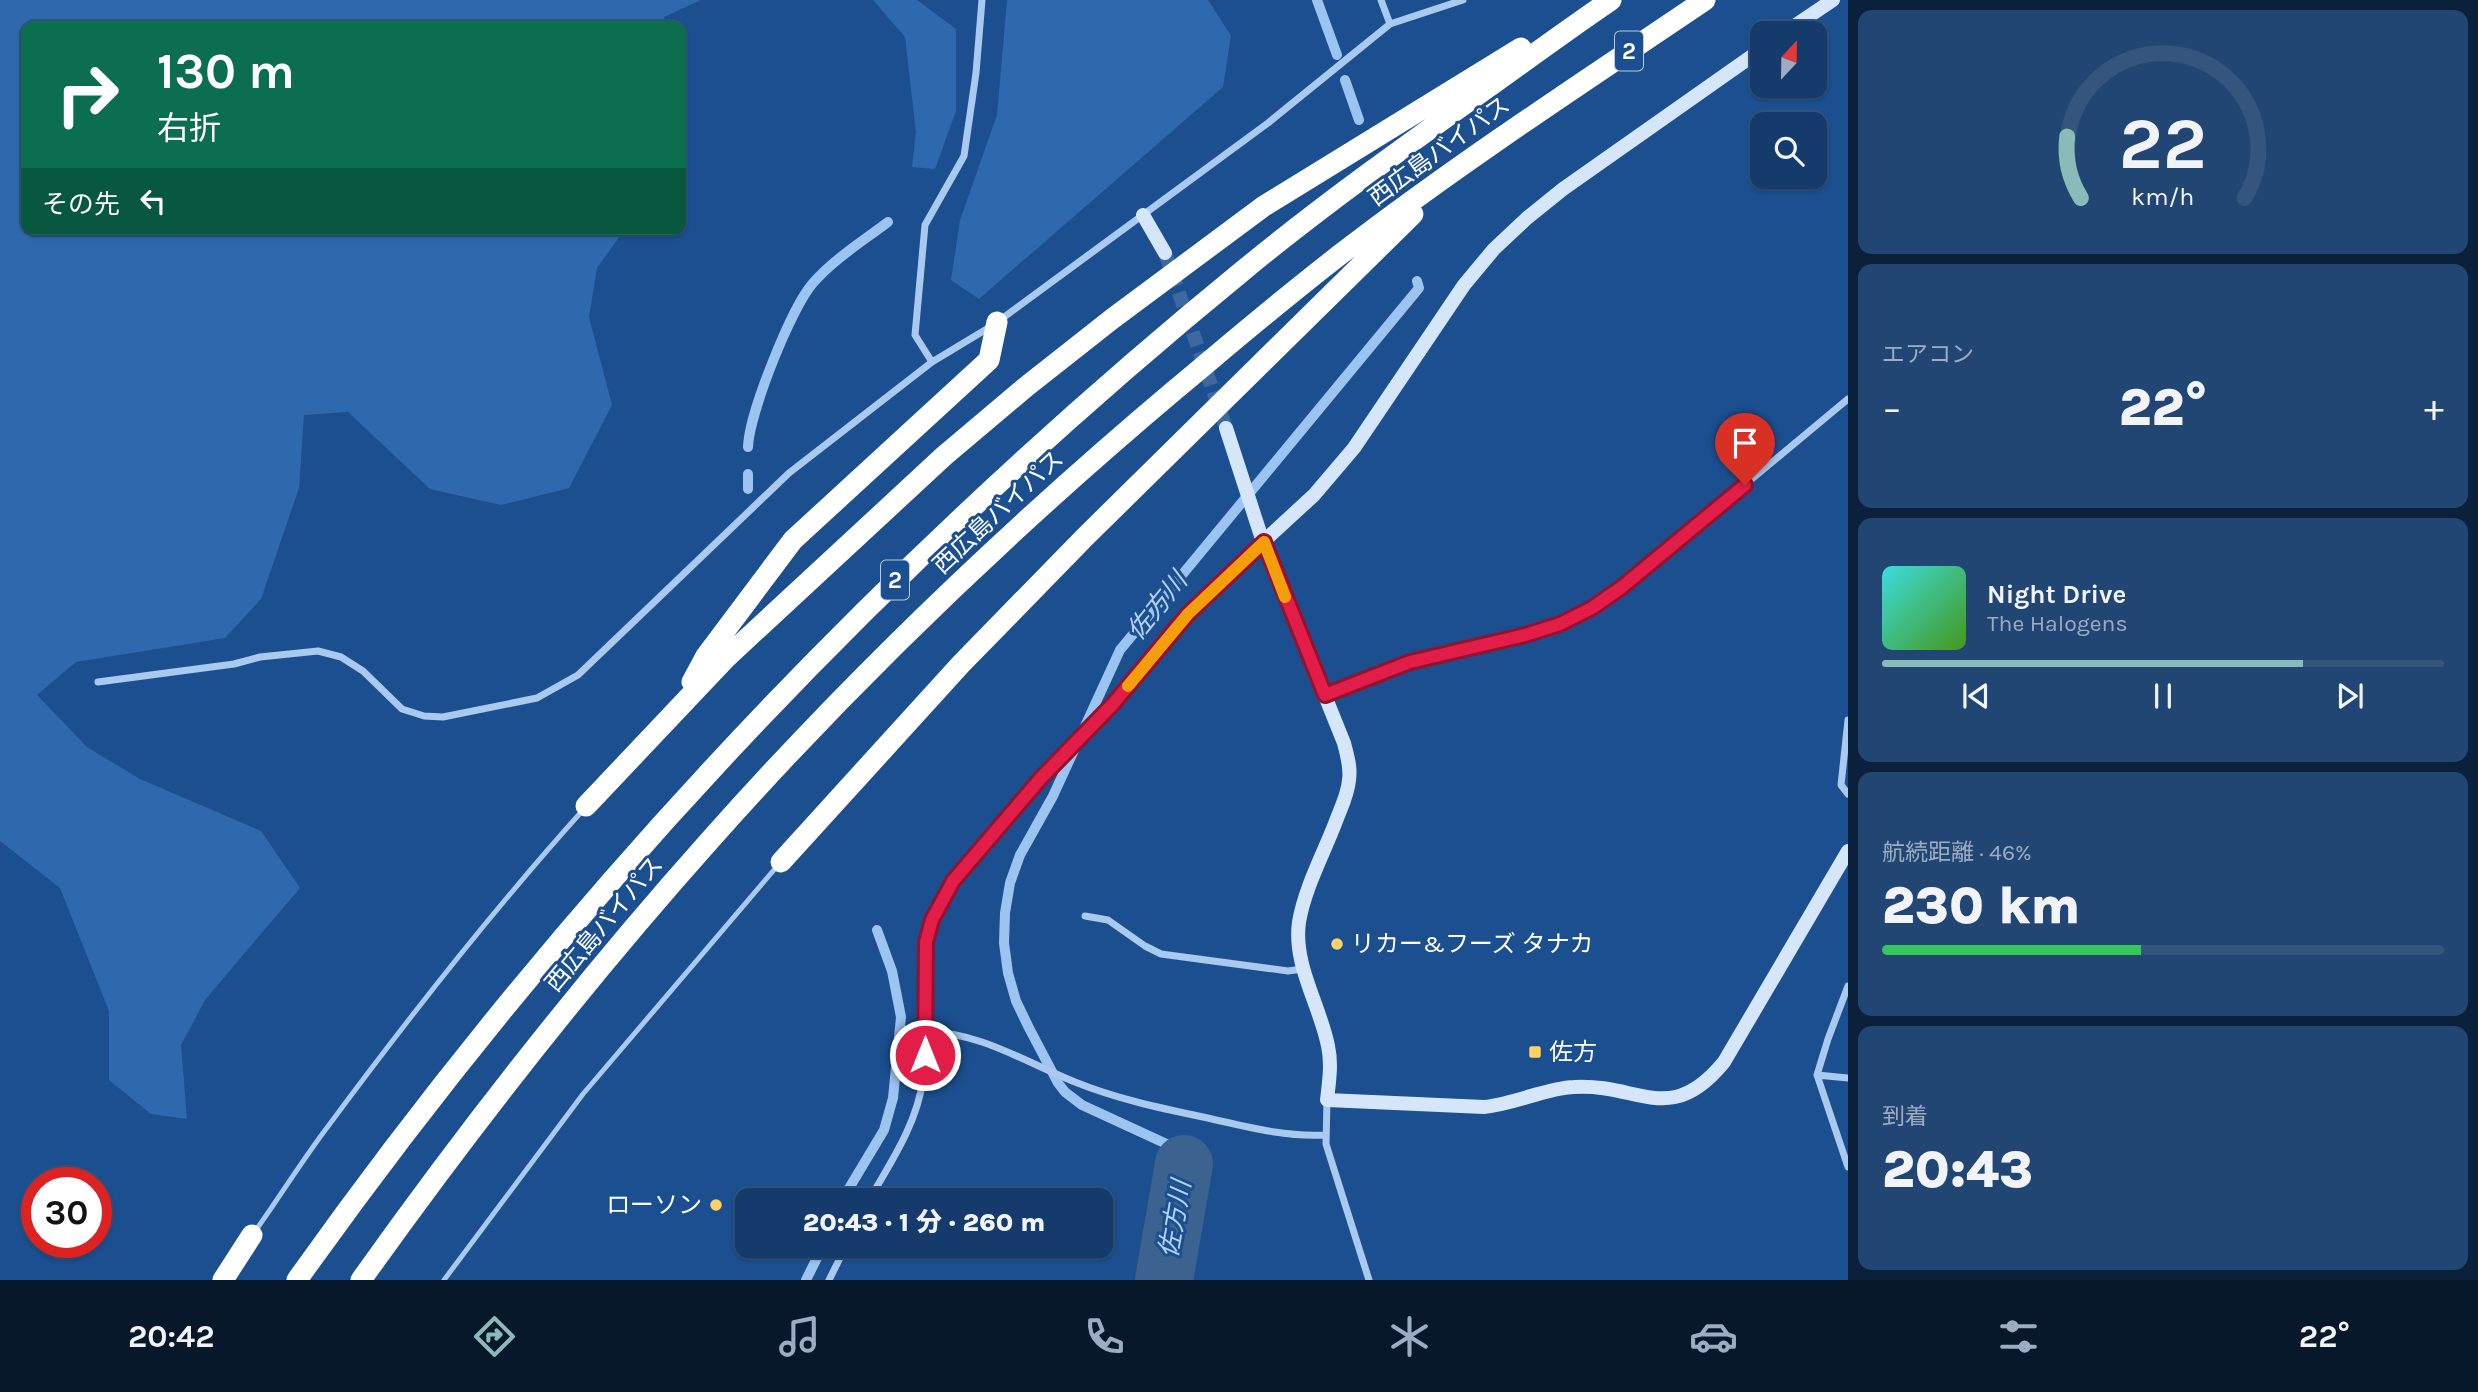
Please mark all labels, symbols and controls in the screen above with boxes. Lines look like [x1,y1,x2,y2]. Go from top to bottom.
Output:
north arrow [1750,21,1827,98]
map controls [1750,21,1827,189]
road number: 2 [1615,32,1643,70]
text: 130 m [157,43,295,100]
icon: right [42,49,133,140]
street label: 西広島バイパス [1363,90,1515,212]
text: 22 [2119,101,2207,186]
text: 右折 [157,110,221,147]
button: search [1750,112,1827,189]
icon: left [134,182,172,220]
text: km/h [2131,182,2195,211]
text: その先 [42,189,120,220]
text: エアコン [1882,341,1974,368]
text: 22° [2119,377,2207,438]
text: − [1882,386,1902,431]
text: + [2424,386,2444,431]
pin [1715,413,1775,485]
icon: arrive [1726,424,1764,462]
street label: 西広島バイパス [927,445,1069,579]
road number: 2 [881,560,909,600]
water label: 佐方川 [1120,564,1195,646]
text: Night Drive [1987,579,2126,610]
text: The Halogens [1987,610,2127,637]
icon: previous [1957,677,1995,715]
icon: pause [2144,677,2182,715]
icon: next [2331,677,2369,715]
text: 航続距離 · 46% [1882,839,2032,866]
street label: 西広島バイパス [539,851,669,997]
text: 230 km [1882,875,2080,936]
place label: リカー&フーズ タナカ [1351,930,1593,958]
marker: リカー&フーズ タナカ [1329,936,1345,952]
position arrow [888,1018,962,1092]
place label: 佐方 [1549,1038,1597,1066]
marker: 佐方 [1527,1044,1543,1060]
text: 到着 [1882,1103,1928,1130]
text: 20:43 [1882,1139,2033,1200]
speed limit sign: 30 [21,1167,112,1258]
water label: 佐方川 [1153,1175,1198,1260]
place label: ローソン [606,1191,702,1219]
marker: ローソン [708,1197,724,1213]
text: 20:43 · 1 分 · 260 m [803,1207,1045,1238]
icon: directions [470,1312,519,1361]
icon: music [775,1312,824,1361]
icon: phone [1080,1312,1129,1361]
icon: climate [1385,1312,1434,1361]
icon: car [1689,1312,1738,1361]
icon: filters [1994,1312,2043,1361]
text: 20:42 [128,1318,215,1355]
text: 22° [2299,1318,2350,1355]

